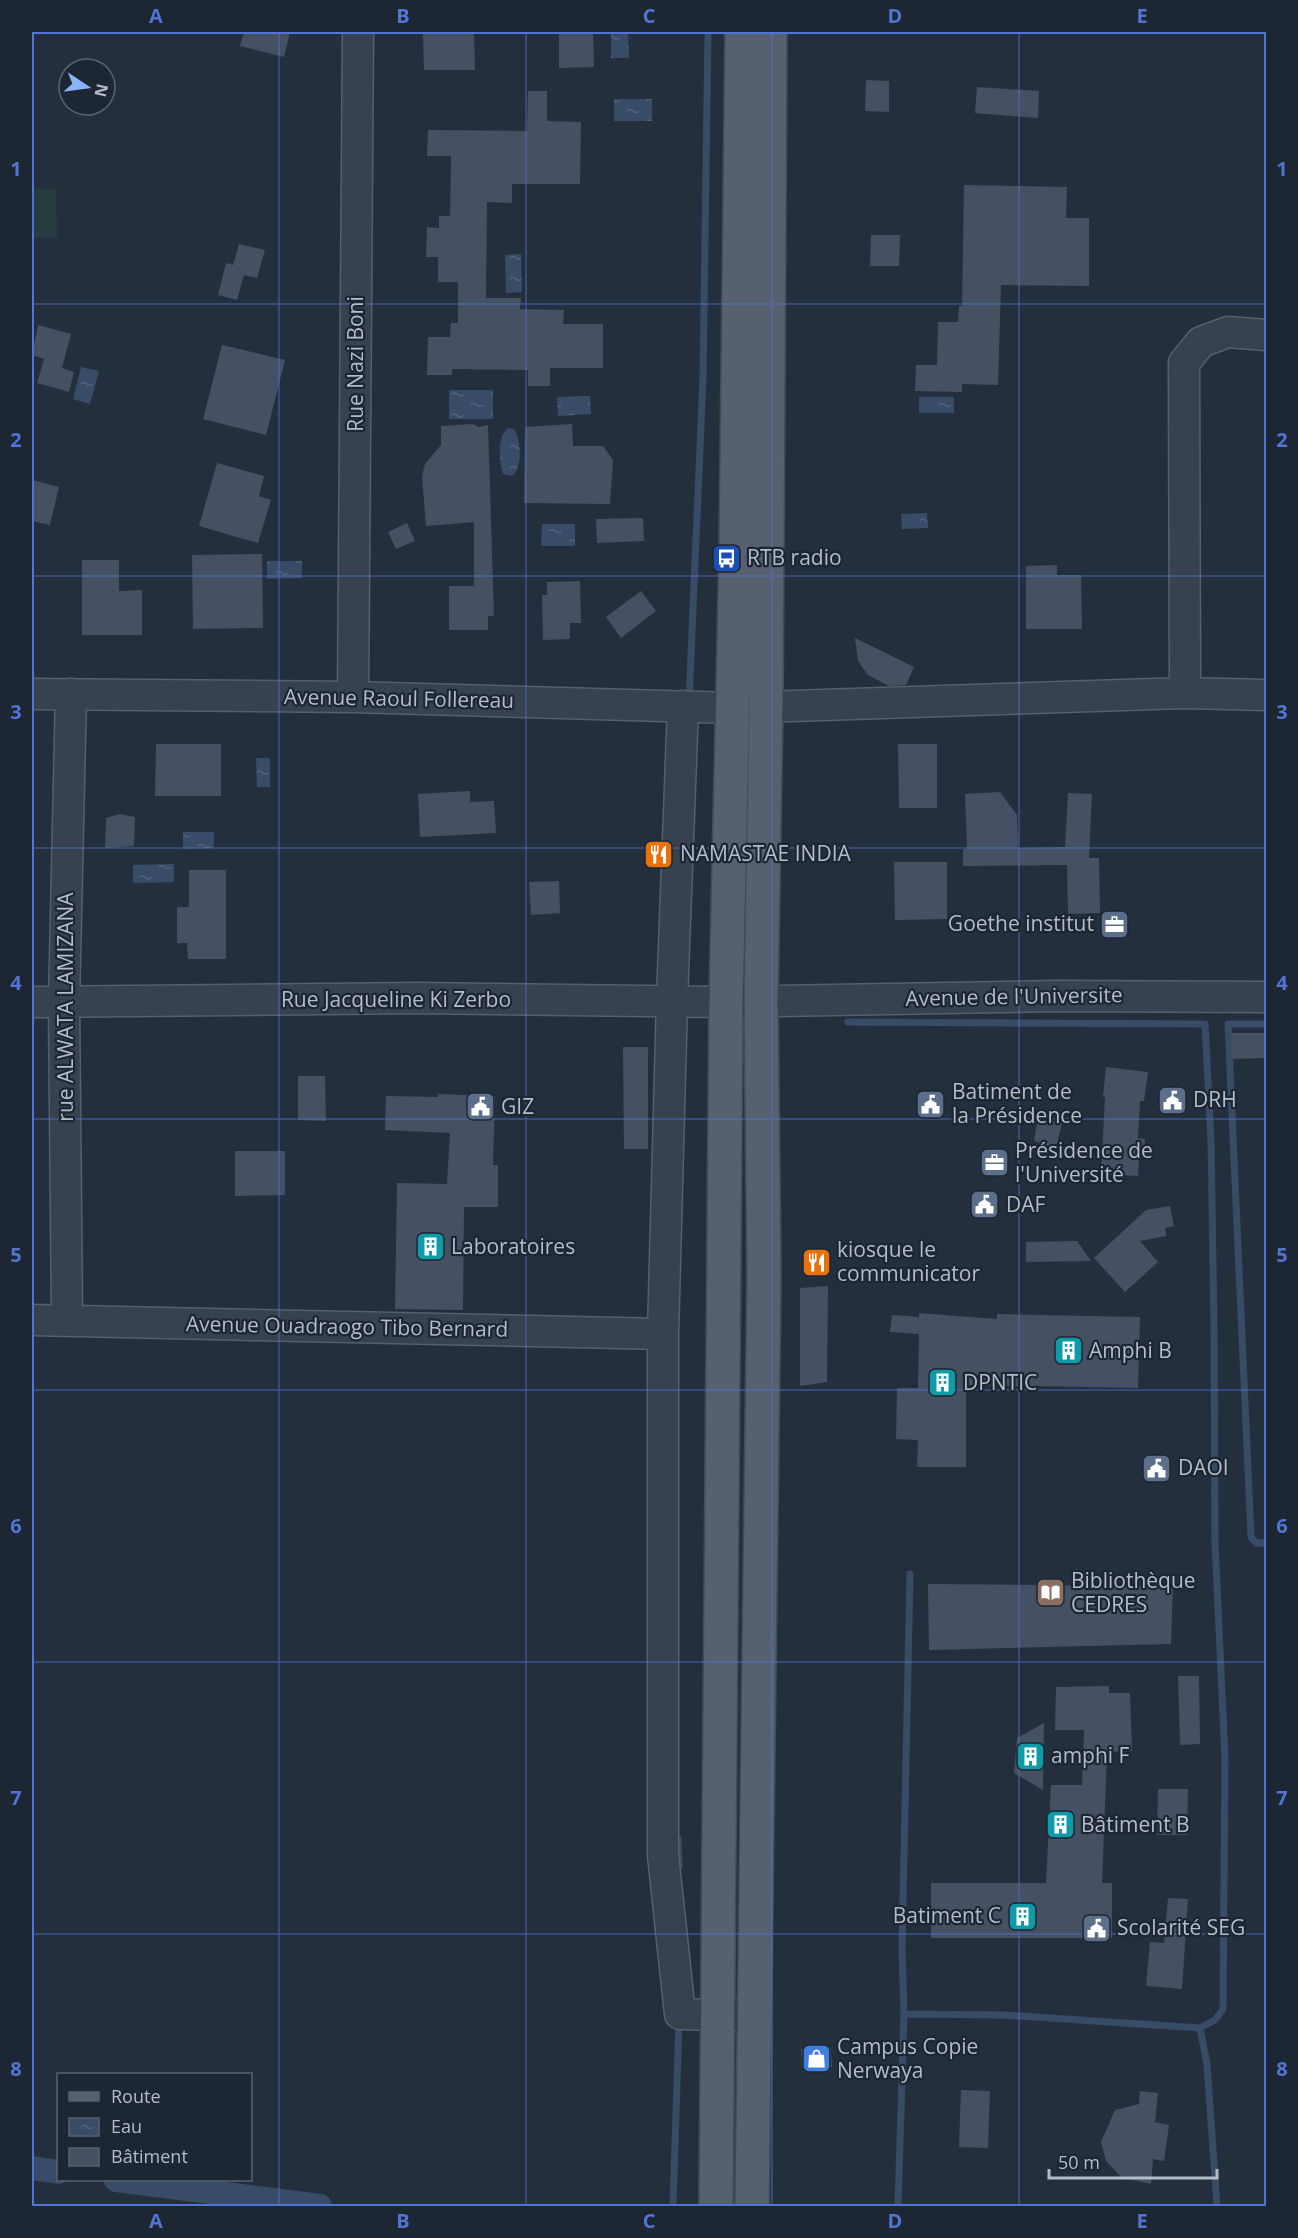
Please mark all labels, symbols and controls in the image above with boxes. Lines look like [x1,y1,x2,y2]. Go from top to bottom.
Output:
text: A [149,2,163,29]
text: B [396,2,410,29]
text: C [643,2,656,29]
text: D [888,2,902,29]
text: E [1136,2,1148,29]
north arrow [57,57,117,117]
text: N [89,82,114,99]
text: 1 [10,155,22,182]
text: 1 [1276,155,1288,182]
street label: Rue Nazi Boni [341,296,369,432]
text: 2 [10,426,22,453]
text: 2 [1276,426,1288,453]
bus stop icon: RTB radio [710,542,742,574]
place label: RTB radio [747,543,842,571]
street label: Avenue Raoul Follereau [284,682,514,714]
text: 3 [10,698,22,725]
text: 3 [1276,698,1288,725]
restaurant icon: NAMASTAE INDIA [643,838,675,870]
place label: NAMASTAE INDIA [680,839,852,867]
street label: rue ALWATA LAMIZANA [51,892,79,1122]
office icon: Goethe institut [1099,908,1131,940]
place label: Goethe institut [948,909,1094,937]
text: 4 [10,969,22,996]
text: 4 [1276,969,1288,996]
street label: Avenue de l'Universite [905,980,1123,1012]
street label: Rue Jacqueline Ki Zerbo [281,985,511,1013]
place label: Batiment de la Présidence [952,1077,1082,1129]
public building icon: DRH [1156,1084,1188,1116]
place label: DRH [1193,1085,1237,1113]
public building icon: Batiment de la Présidence [915,1088,947,1120]
public building icon: GIZ [464,1091,496,1123]
place label: GIZ [501,1092,534,1120]
place label: Présidence de l'Université [1015,1136,1153,1188]
office icon: Présidence de l'Université [978,1147,1010,1179]
public building icon: DAF [969,1189,1001,1221]
place label: DAF [1006,1190,1046,1218]
building icon: Laboratoires [414,1231,446,1263]
place label: Laboratoires [451,1232,575,1260]
place label: kiosque le communicator [837,1235,980,1287]
text: 5 [10,1241,22,1268]
text: 5 [1276,1241,1288,1268]
restaurant icon: kiosque le communicator [800,1246,832,1278]
street label: Avenue Ouadraogo Tibo Bernard [186,1309,508,1343]
building icon: Amphi B [1052,1335,1084,1367]
place label: Amphi B [1089,1336,1172,1364]
building icon: DPNTIC [926,1367,958,1399]
place label: DPNTIC [963,1368,1037,1396]
public building icon: DAOI [1141,1452,1173,1484]
place label: DAOI [1178,1453,1229,1481]
text: 6 [10,1512,22,1539]
text: 6 [1276,1512,1288,1539]
place label: Bibliothèque CEDRES [1071,1566,1196,1618]
library icon: Bibliothèque CEDRES [1034,1577,1066,1609]
building icon: amphi F [1014,1740,1046,1772]
place label: amphi F [1051,1741,1130,1769]
text: 7 [10,1784,22,1811]
text: 7 [1276,1784,1288,1811]
building icon: Bâtiment B [1044,1809,1076,1841]
place label: Bâtiment B [1081,1810,1190,1838]
building icon: Batiment C [1006,1900,1038,1932]
place label: Batiment C [893,1901,1001,1929]
public building icon: Scolarité SEG [1080,1912,1112,1944]
place label: Scolarité SEG [1117,1913,1245,1941]
place label: Campus Copie Nerwaya [837,2032,978,2084]
shop icon: Campus Copie Nerwaya [800,2043,832,2075]
text: 8 [10,2055,22,2082]
text: 8 [1276,2055,1288,2082]
legend [57,2073,252,2181]
text: Route [111,2084,161,2108]
text: Eau [111,2114,142,2138]
scale bar [1049,2142,1217,2180]
text: Bâtiment [111,2144,188,2168]
text: 50 m [1058,2150,1100,2174]
text: A [149,2207,163,2234]
text: B [396,2207,410,2234]
text: C [643,2207,656,2234]
text: D [888,2207,902,2234]
text: E [1136,2207,1148,2234]

